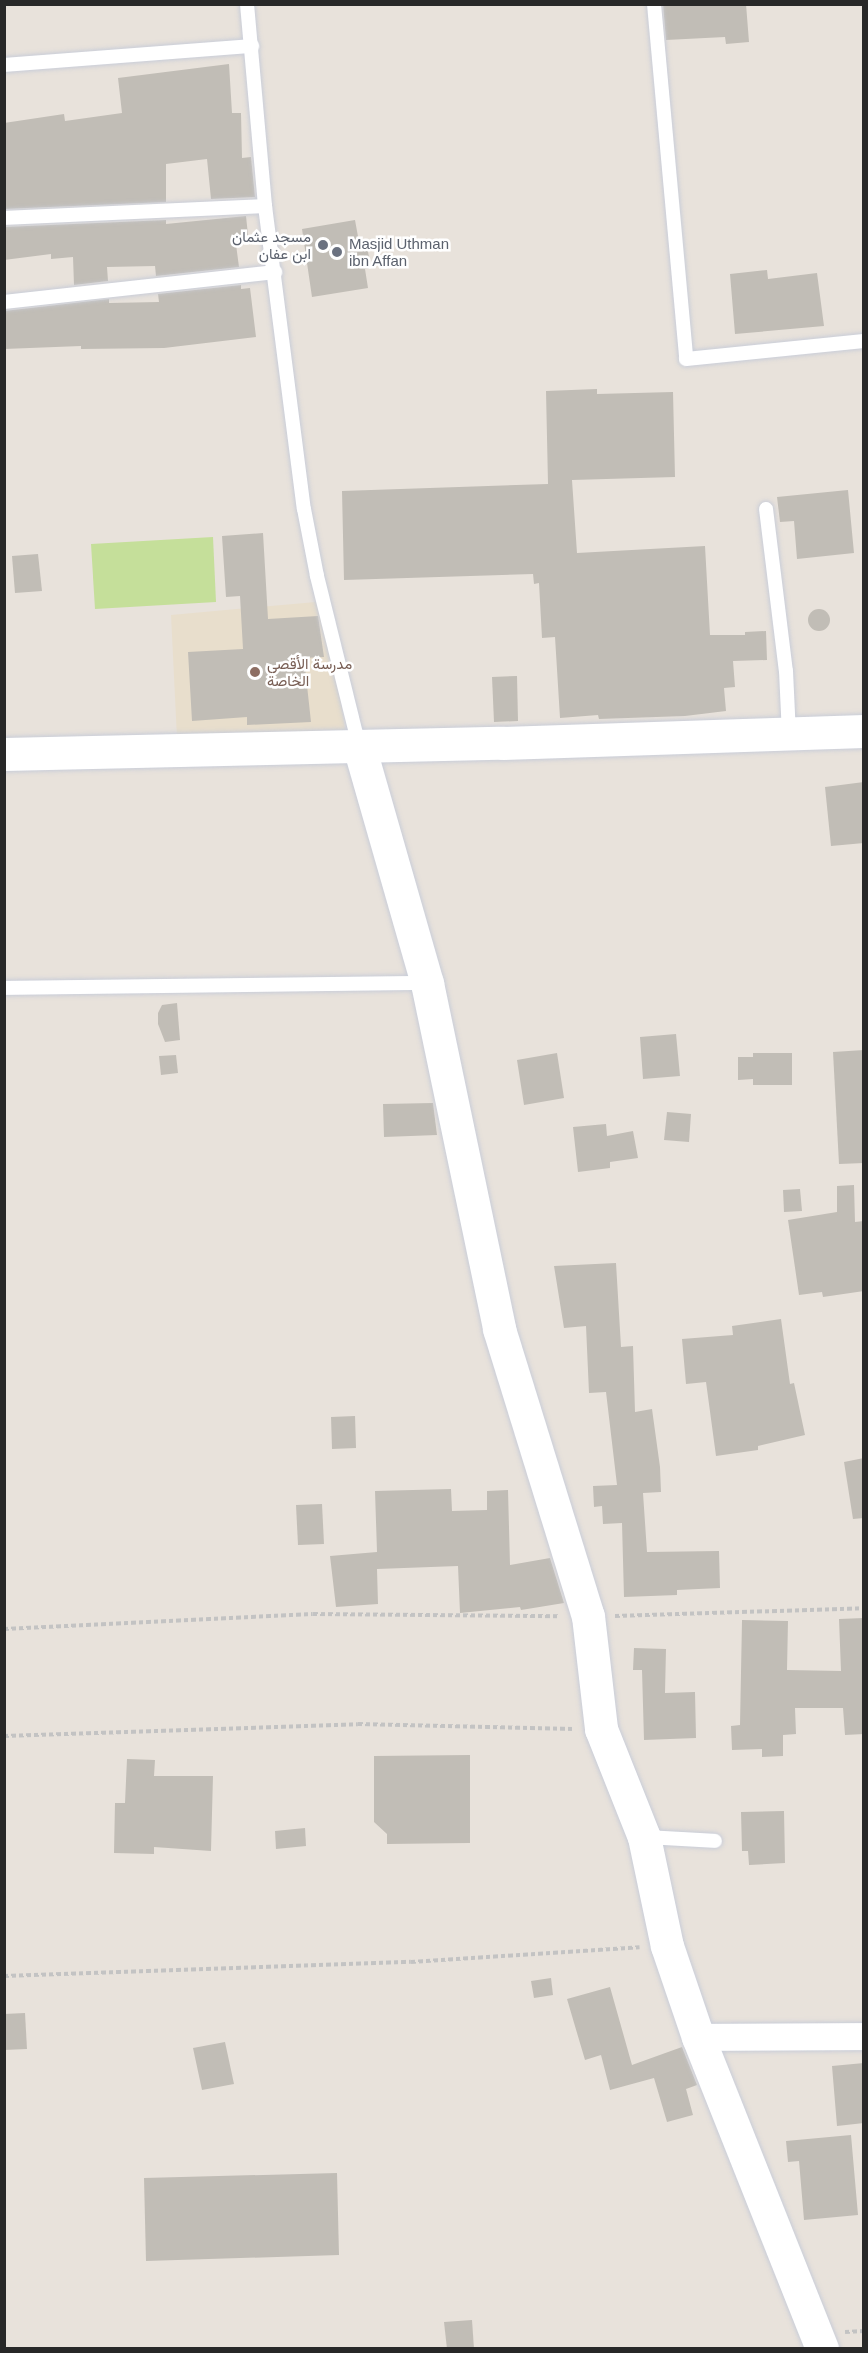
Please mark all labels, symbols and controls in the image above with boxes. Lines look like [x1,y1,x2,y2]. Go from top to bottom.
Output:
place label: مسجد عثمان ابن عفان [232,227,311,262]
place label: Masjid Uthman ibn Affan [349,234,449,269]
marker: مسجد عثمان ابن عفان [316,238,330,252]
marker: Masjid Uthman ibn Affan [330,245,344,259]
place label: مدرسة الأقصى الخاصة [267,654,352,689]
marker: مدرسة الأقصى الخاصة [248,665,262,679]

